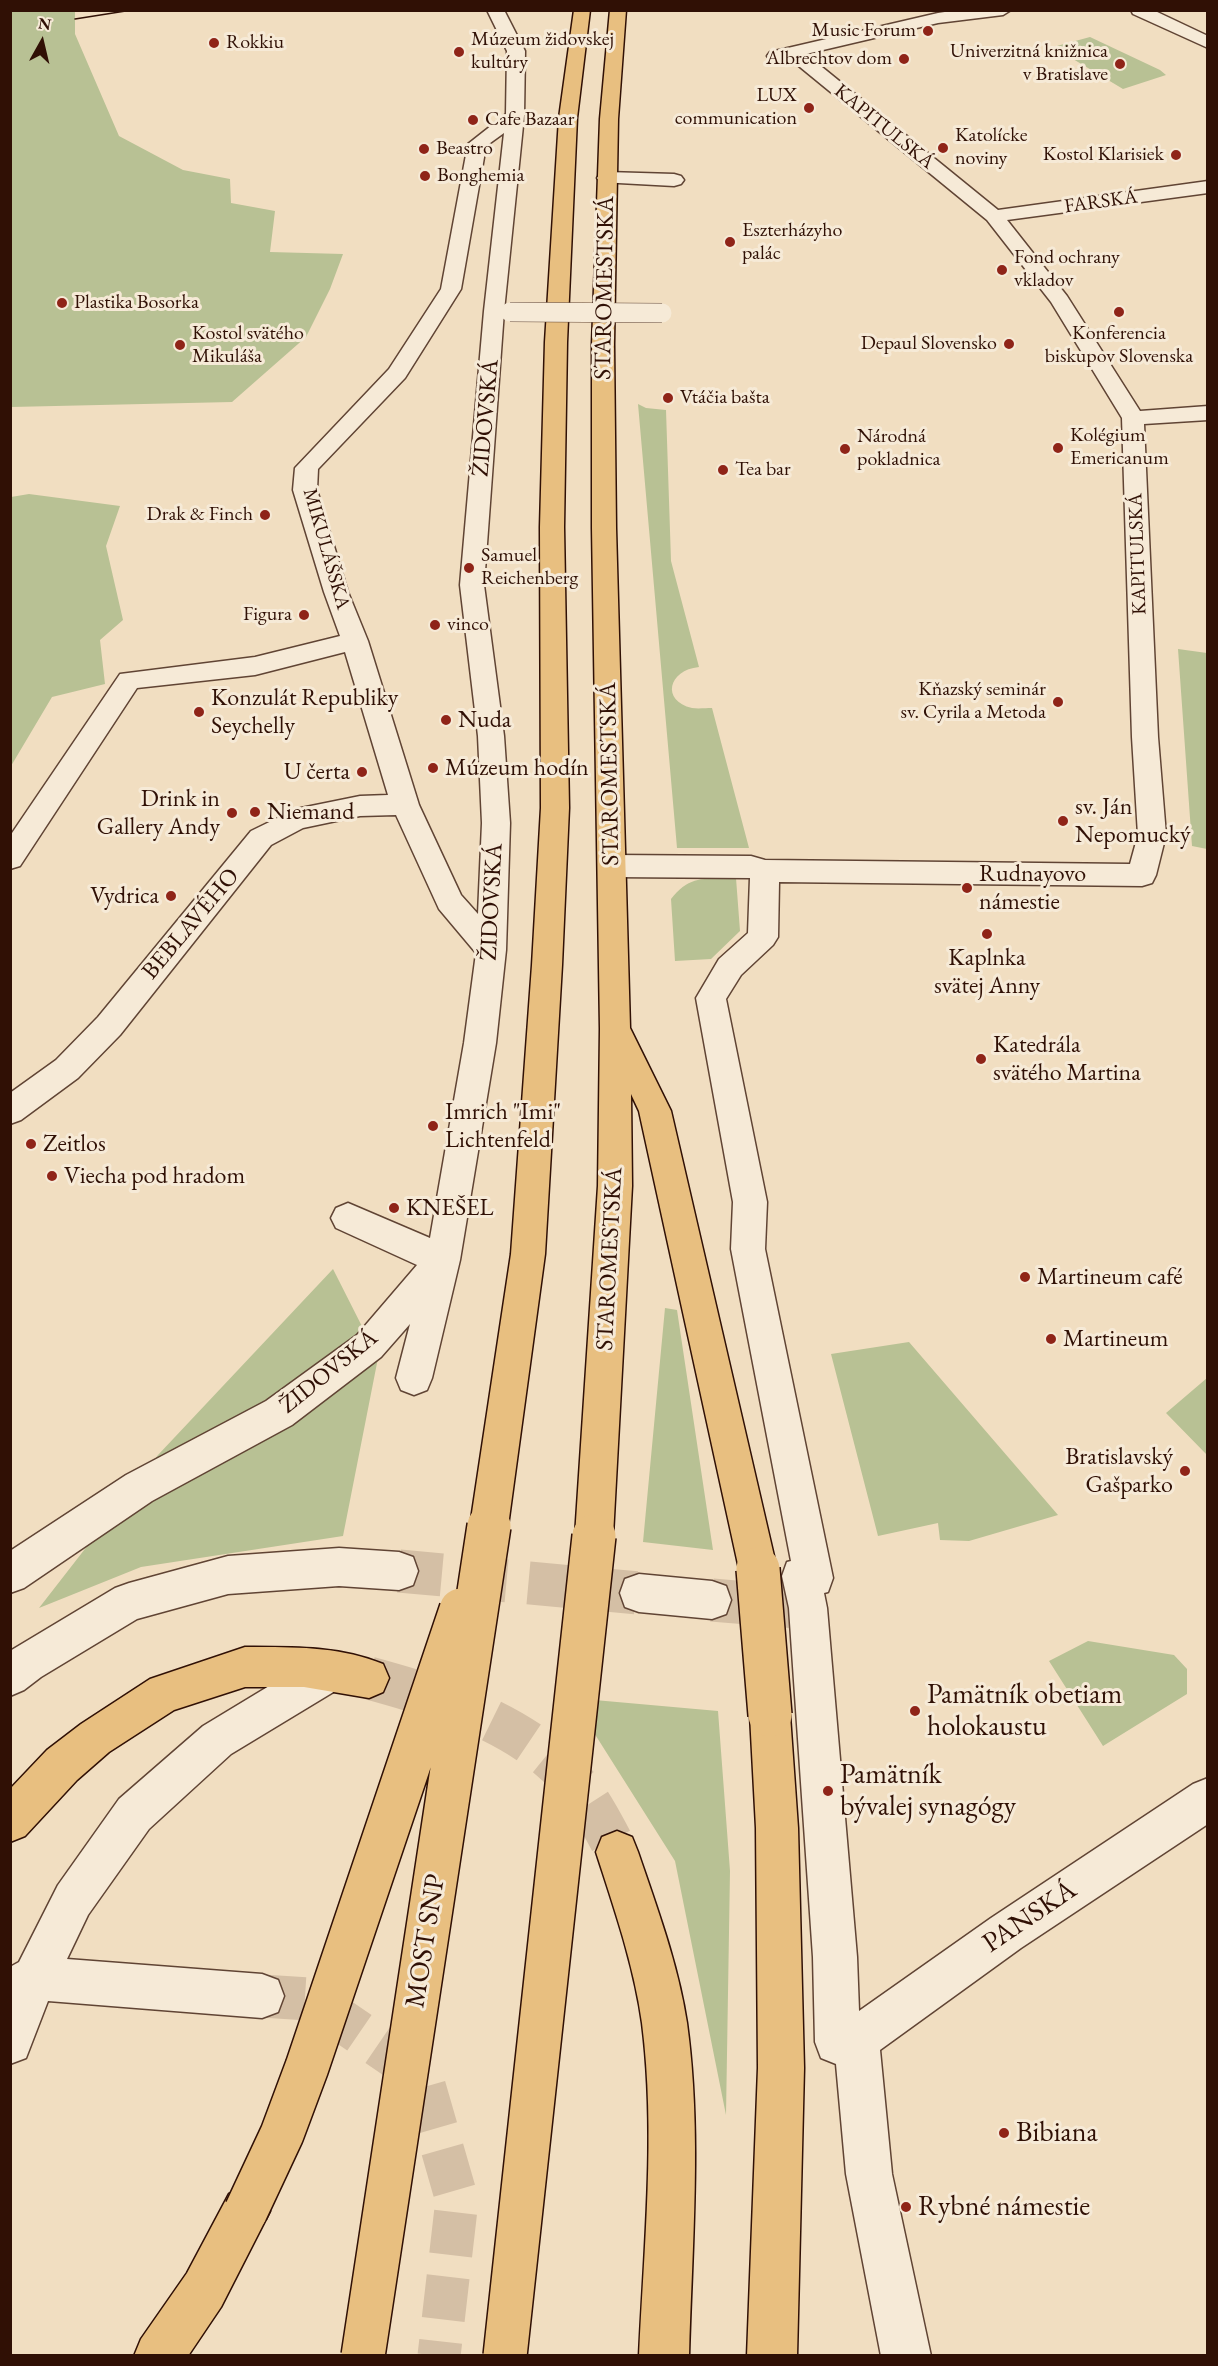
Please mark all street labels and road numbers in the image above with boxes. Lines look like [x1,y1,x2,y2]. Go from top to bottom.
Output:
street label: KAPITULSKÁ [829,79,939,175]
street label: FARSKÁ [1063,185,1139,219]
street label: STAROMESTSKÁ [589,196,621,380]
street label: ŽIDOVSKÁ [467,358,505,478]
street label: MIKULÁŠSKA [297,486,355,612]
street label: KAPITULSKÁ [1124,493,1152,615]
street label: STAROMESTSKÁ [594,682,626,866]
street label: ŽIDOVSKÁ [475,842,509,962]
street label: BEBLAVÉHO [136,863,246,985]
street label: STAROMESTSKÁ [591,1167,629,1351]
street label: ŽIDOVSKÁ [274,1324,384,1420]
street label: MOST SNP [399,1872,453,2010]
street label: PANSKÁ [977,1873,1083,1961]

